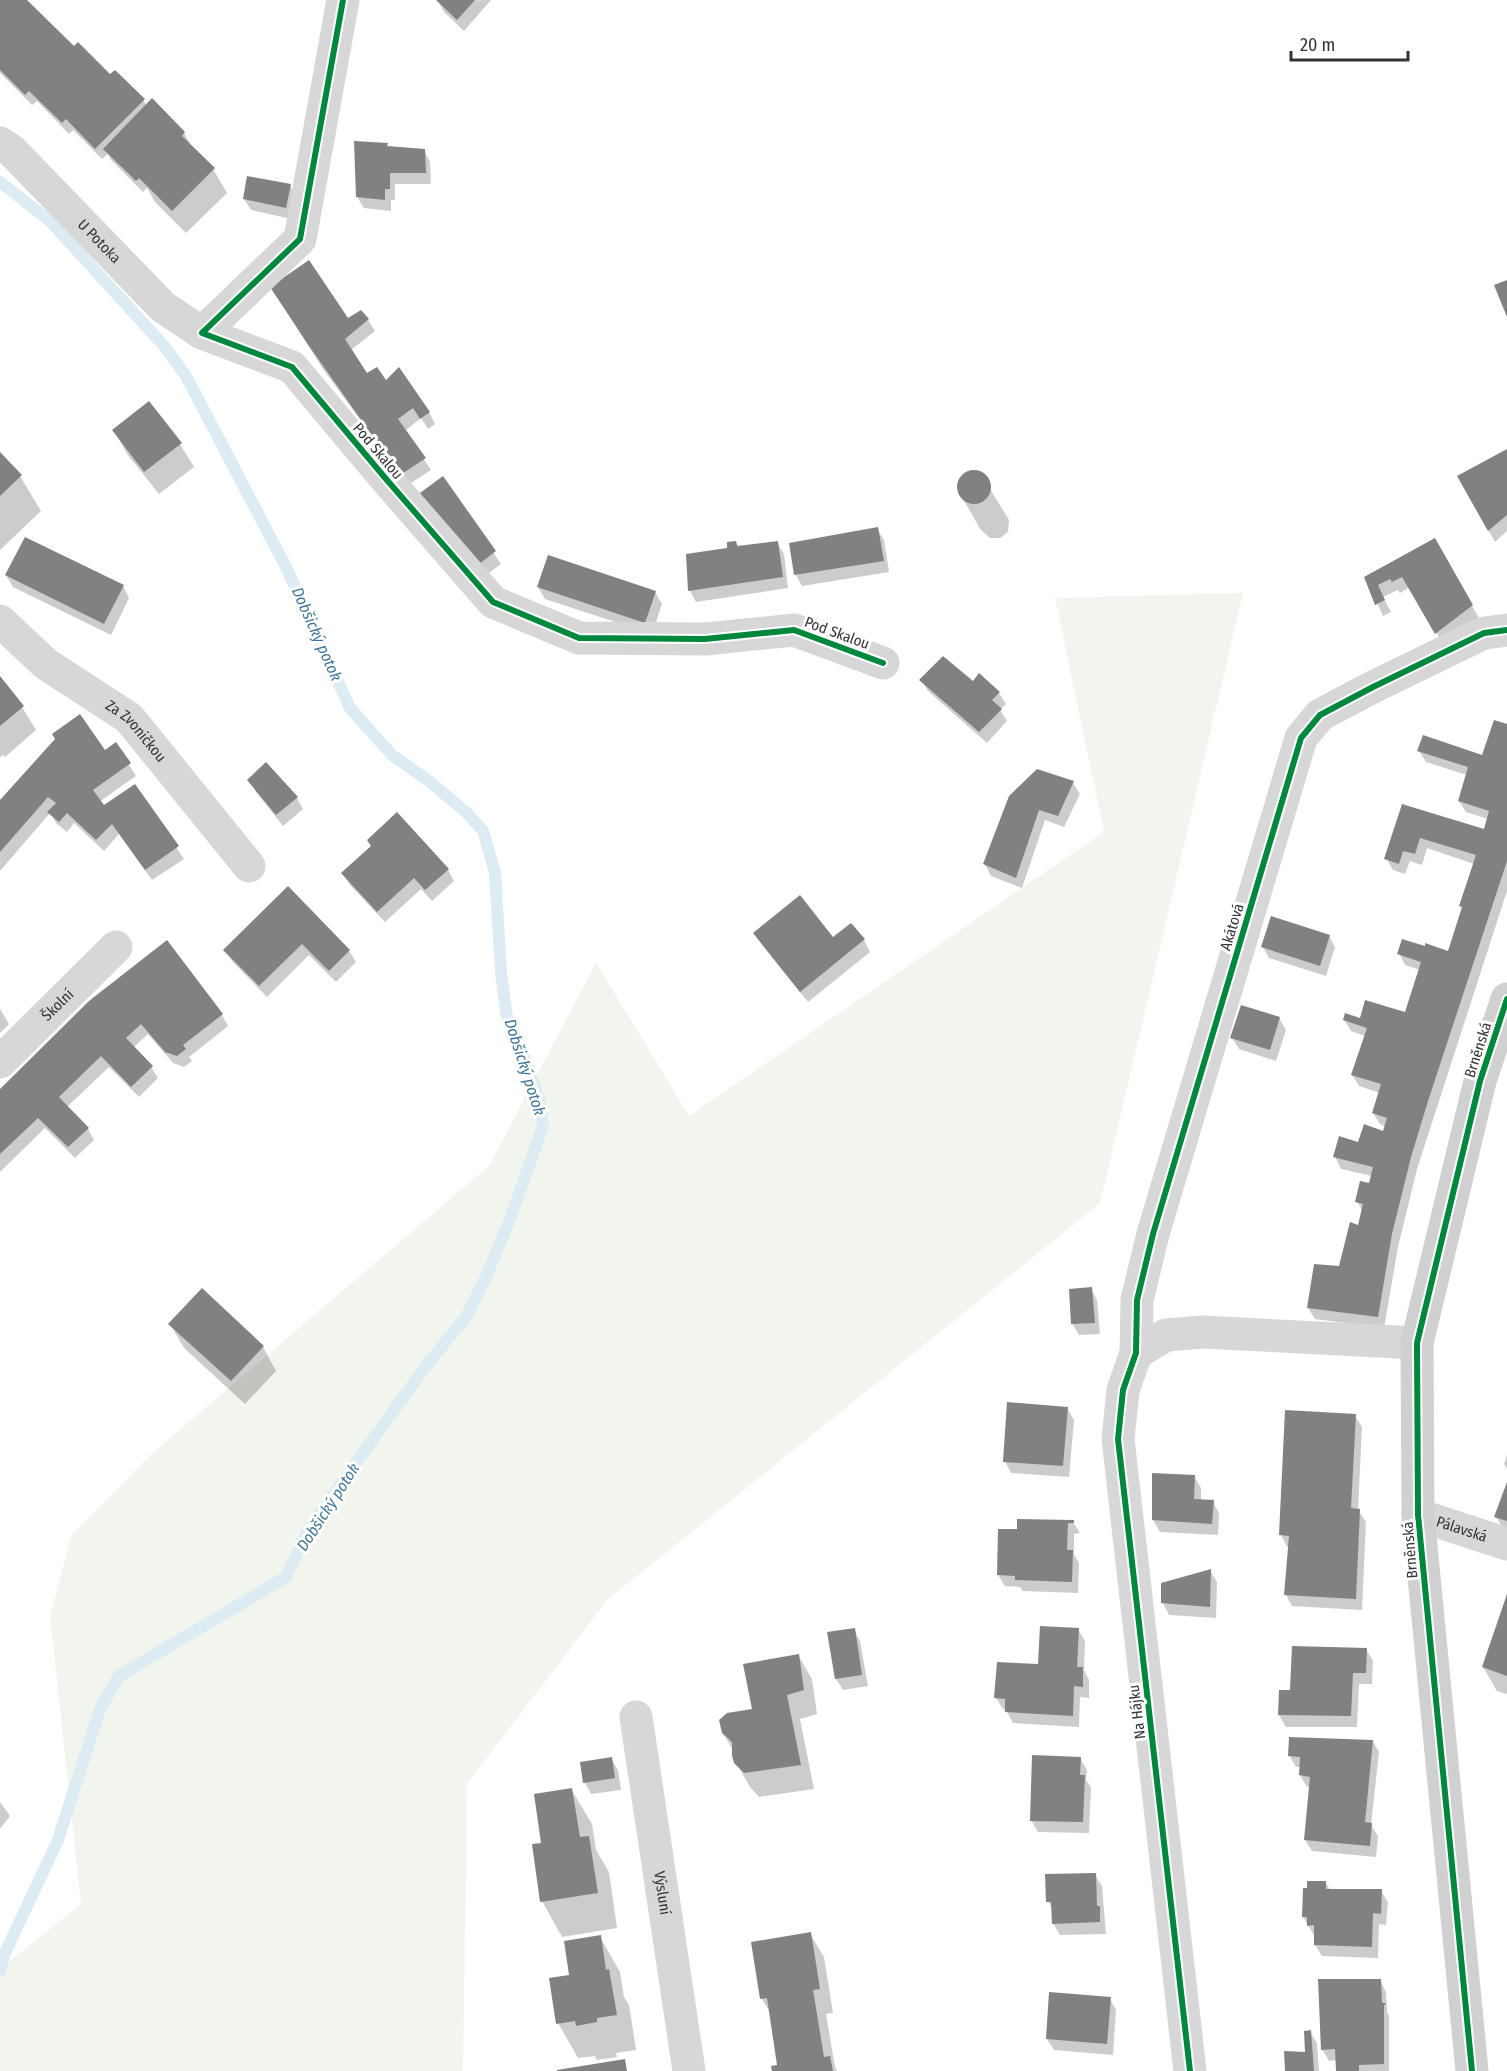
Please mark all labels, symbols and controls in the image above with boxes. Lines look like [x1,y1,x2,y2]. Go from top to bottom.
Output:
scale bar [1291,24,1408,62]
text: 20 m [1300,34,1335,56]
street label: U Potoka [74,215,125,267]
street label: Pod Skalou [349,419,407,483]
water label: Dobšický potok [288,584,346,684]
street label: Pod Skalou [802,613,872,653]
street label: Za Zvoničkou [102,696,170,766]
street label: Akátová [1216,901,1248,953]
street label: Školní [38,985,77,1025]
water label: Dobšický potok [500,1016,550,1118]
street label: Brněnská [1461,1020,1495,1080]
water label: Dobšický potok [293,1460,363,1554]
street label: Pálavská [1434,1513,1489,1546]
street label: Brněnská [1399,1521,1421,1579]
street label: Na Hájku [1125,1684,1149,1740]
street label: Výsluní [650,1870,675,1916]

